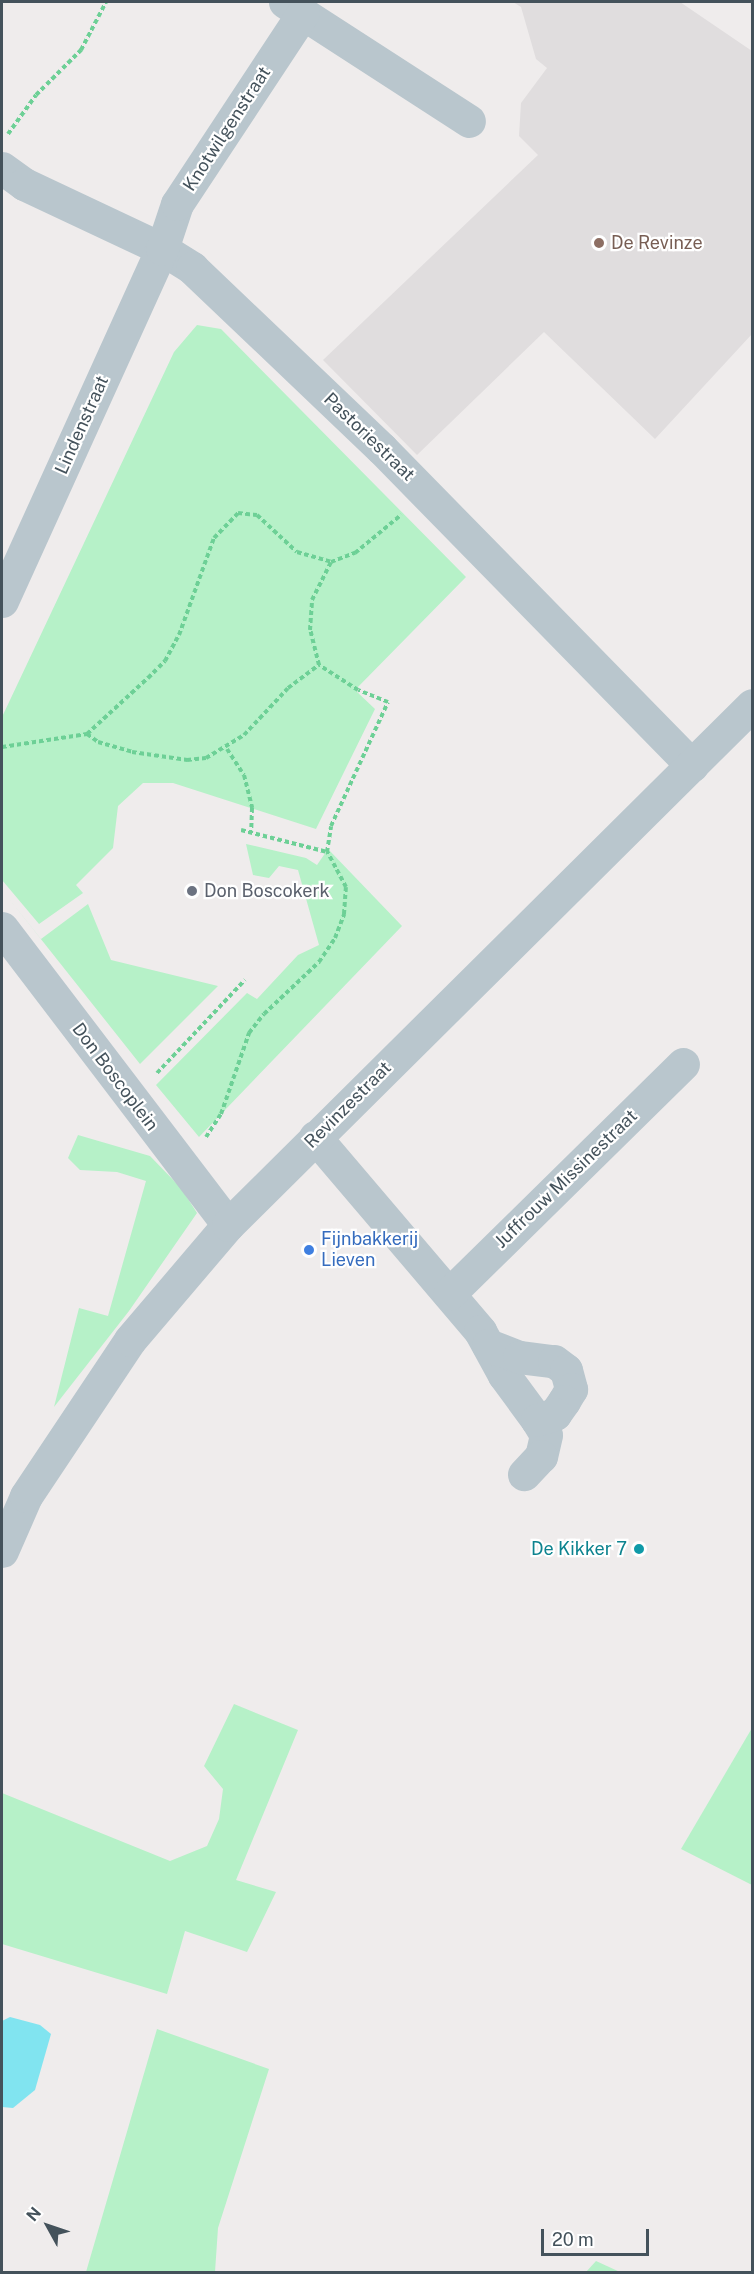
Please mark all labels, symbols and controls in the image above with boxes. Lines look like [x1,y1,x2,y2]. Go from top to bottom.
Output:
street label: Knotwilgenstraat [179,63,275,195]
place label: De Revinze [611,232,703,254]
marker: De Revinze [592,236,606,250]
street label: Lindenstraat [51,372,113,478]
street label: Pastoriestraat [319,388,419,486]
place label: Don Boscokerk [204,880,330,902]
marker: Don Boscokerk [185,884,199,898]
street label: Don Boscoplein [67,1019,163,1135]
street label: Revinzestraat [300,1057,396,1153]
street label: Juffrouw Missinestraat [490,1105,642,1253]
place label: Fijnbakkerij Lieven [321,1229,418,1272]
marker: Fijnbakkerij Lieven [302,1243,316,1257]
place label: De Kikker 7 [531,1538,627,1560]
marker: De Kikker 7 [632,1542,646,1556]
north arrow [18,2196,78,2256]
text: N [23,2203,45,2225]
scale bar [544,2217,652,2255]
text: 20 m [552,2229,594,2250]

